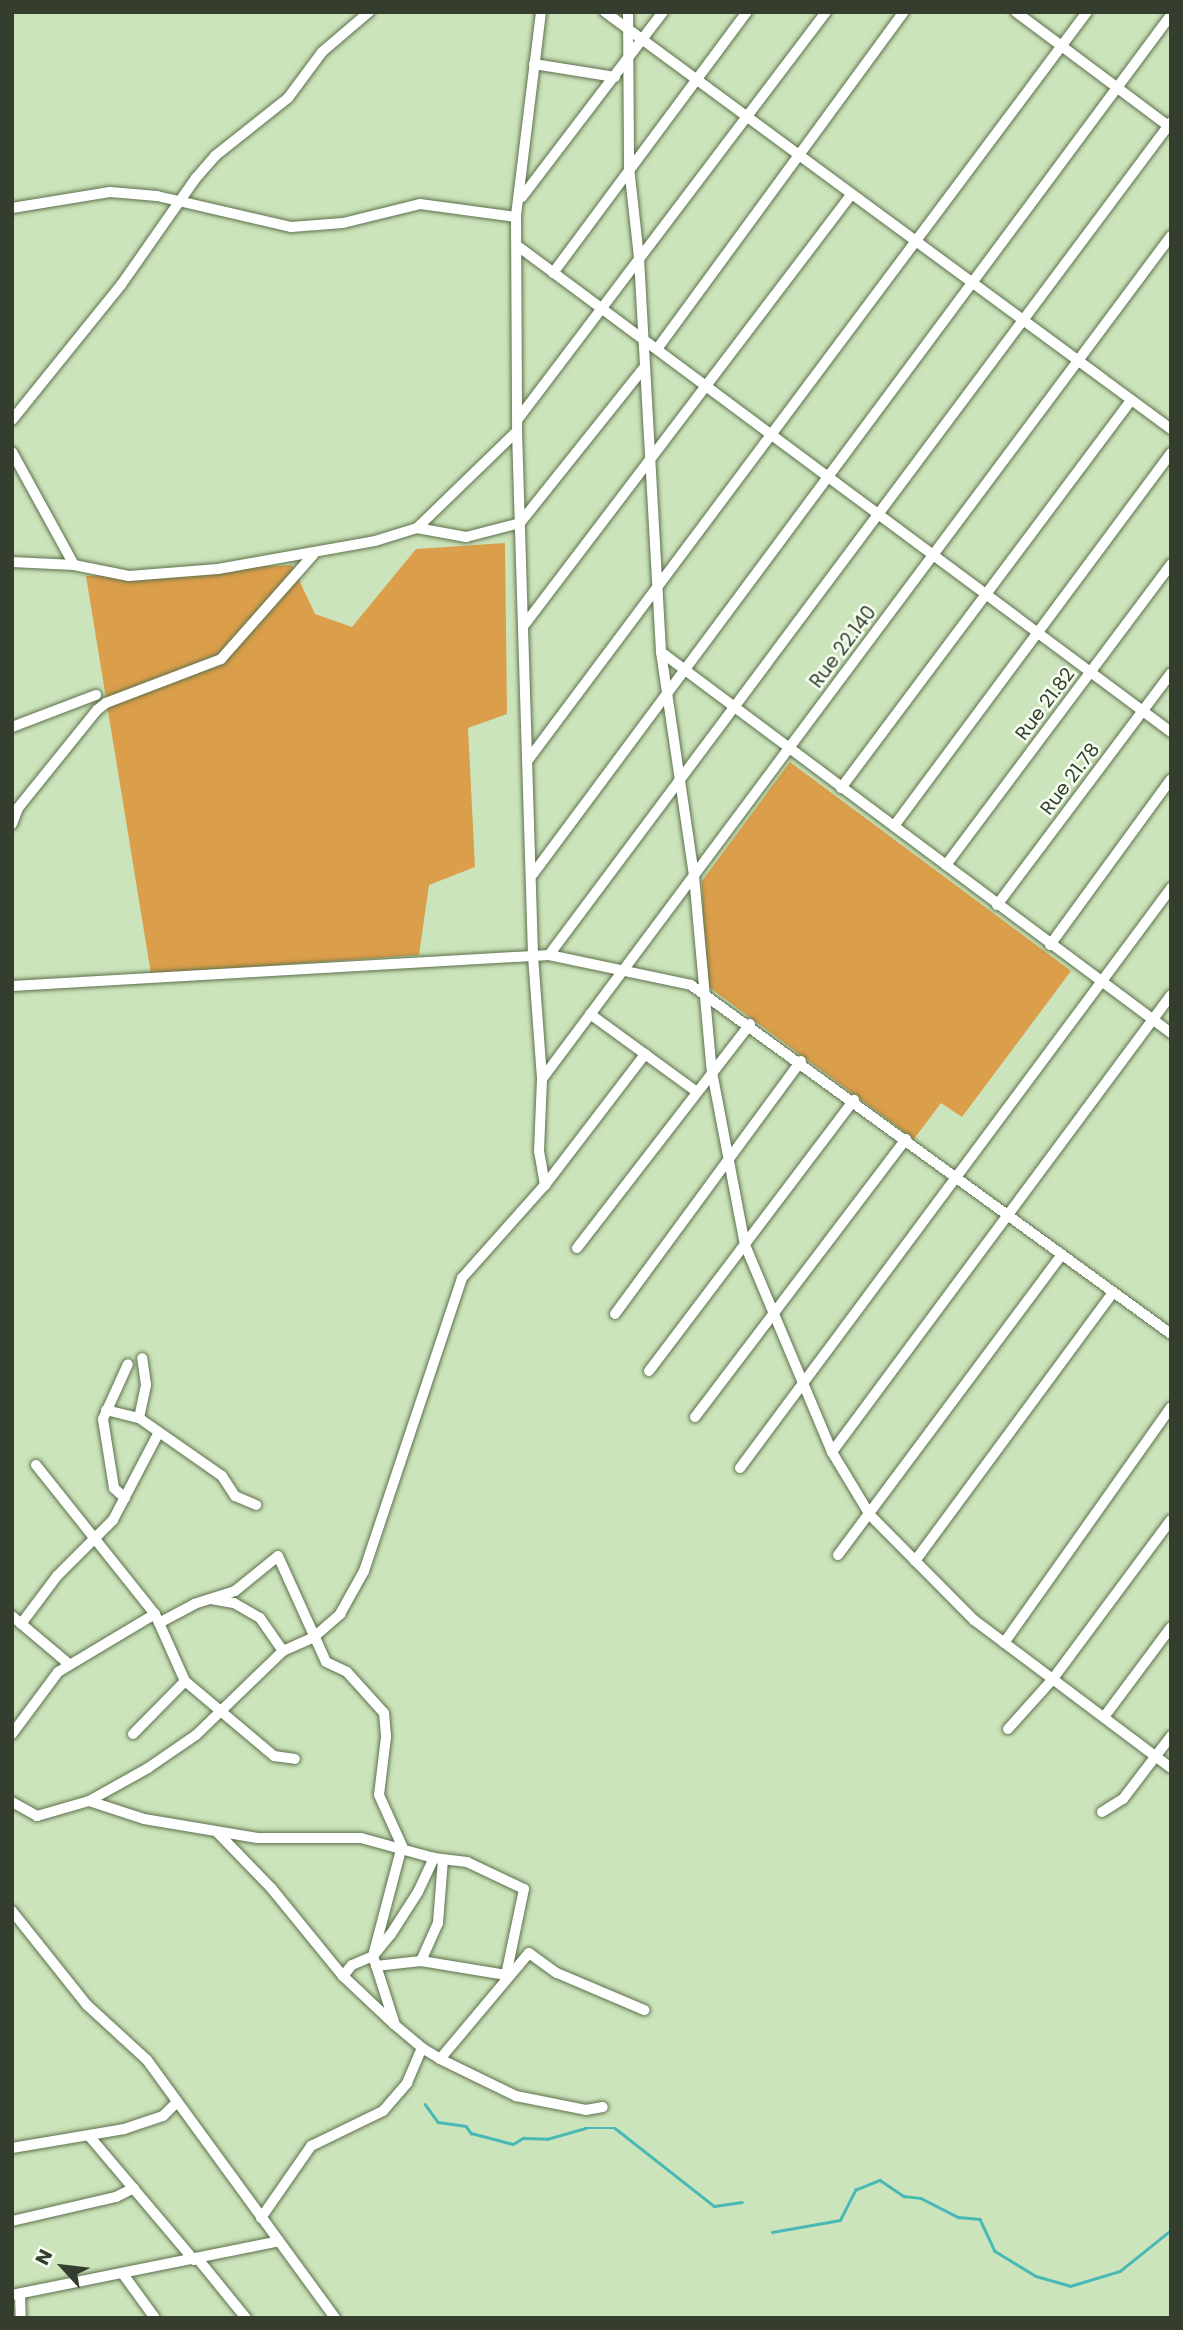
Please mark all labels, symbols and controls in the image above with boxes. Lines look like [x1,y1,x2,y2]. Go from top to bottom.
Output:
street label: Rue 22.140 [805,602,881,692]
street label: Rue 21.82 [1010,663,1080,745]
street label: Rue 21.78 [1036,739,1104,819]
north arrow [28,2232,98,2302]
text: N [29,2245,59,2270]

